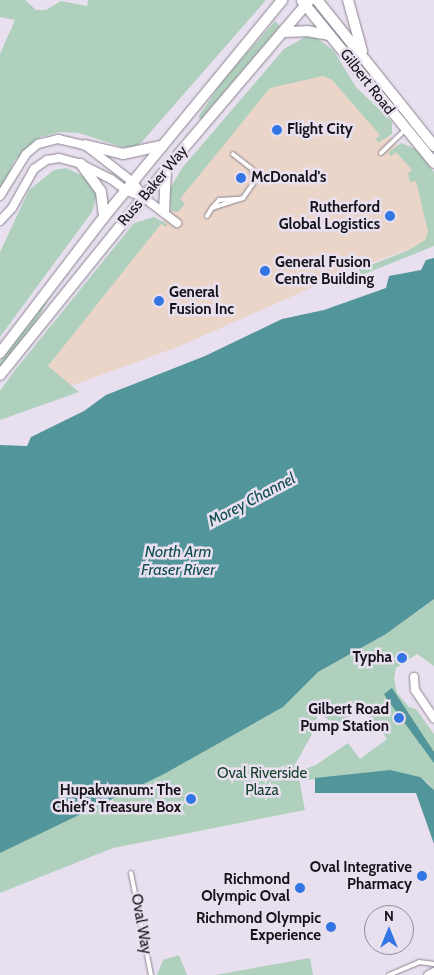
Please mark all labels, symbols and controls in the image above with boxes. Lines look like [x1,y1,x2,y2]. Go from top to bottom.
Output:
street label: Gilbert Road [336,46,398,118]
place label: Flight City [287,121,353,139]
marker: Flight City [271,124,283,136]
street label: Russ Baker Way [114,142,192,230]
place label: McDonald's [251,169,326,187]
marker: McDonald's [235,172,247,184]
place label: Rutherford Global Logistics [279,198,380,233]
marker: Rutherford Global Logistics [384,210,396,222]
place label: General Fusion Centre Building [275,253,374,288]
marker: General Fusion Centre Building [259,265,271,277]
place label: General Fusion Inc [169,283,234,318]
marker: General Fusion Inc [153,295,165,307]
water label: Morey Channel [205,469,299,531]
water label: North Arm Fraser River [141,542,215,580]
place label: Typha [352,649,392,667]
marker: Typha [396,652,408,664]
place label: Gilbert Road Pump Station [300,700,389,735]
marker: Gilbert Road Pump Station [393,712,405,724]
park label: Oval Riverside Plaza [217,764,307,799]
place label: Hupakwanum: The Chief's Treasure Box [52,781,181,816]
marker: Hupakwanum: The Chief's Treasure Box [185,793,197,805]
place label: Oval Integrative Pharmacy [310,858,412,893]
place label: Richmond Olympic Oval [201,870,290,905]
marker: Oval Integrative Pharmacy [416,870,428,882]
marker: Richmond Olympic Oval [294,882,306,894]
street label: Oval Way [127,892,155,956]
north arrow [364,905,414,955]
text: N [384,907,394,925]
place label: Richmond Olympic Experience [196,909,321,944]
marker: Richmond Olympic Experience [325,921,337,933]

